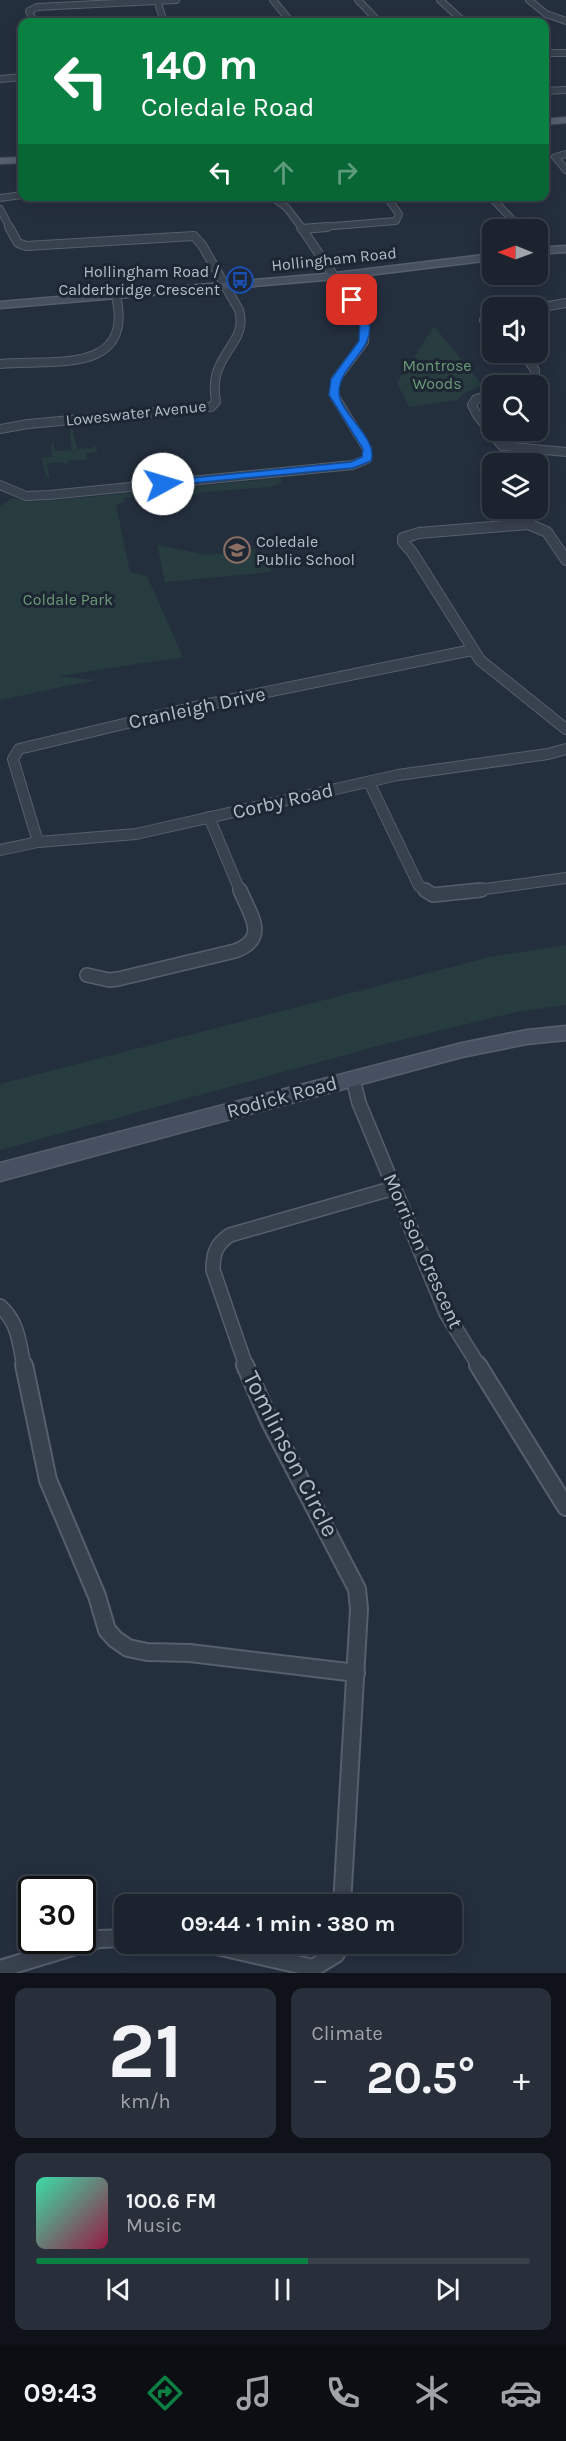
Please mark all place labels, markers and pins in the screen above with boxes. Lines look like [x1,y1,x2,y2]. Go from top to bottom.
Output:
place label: Hollingham Road / Calderbridge Crescent [59,262,220,299]
bus stop icon: Hollingham Road / Calderbridge Crescent [225,265,255,295]
pin [326,274,377,325]
place label: Coledale Public School [256,532,355,569]
school or university icon: Coledale Public School [222,535,252,565]

